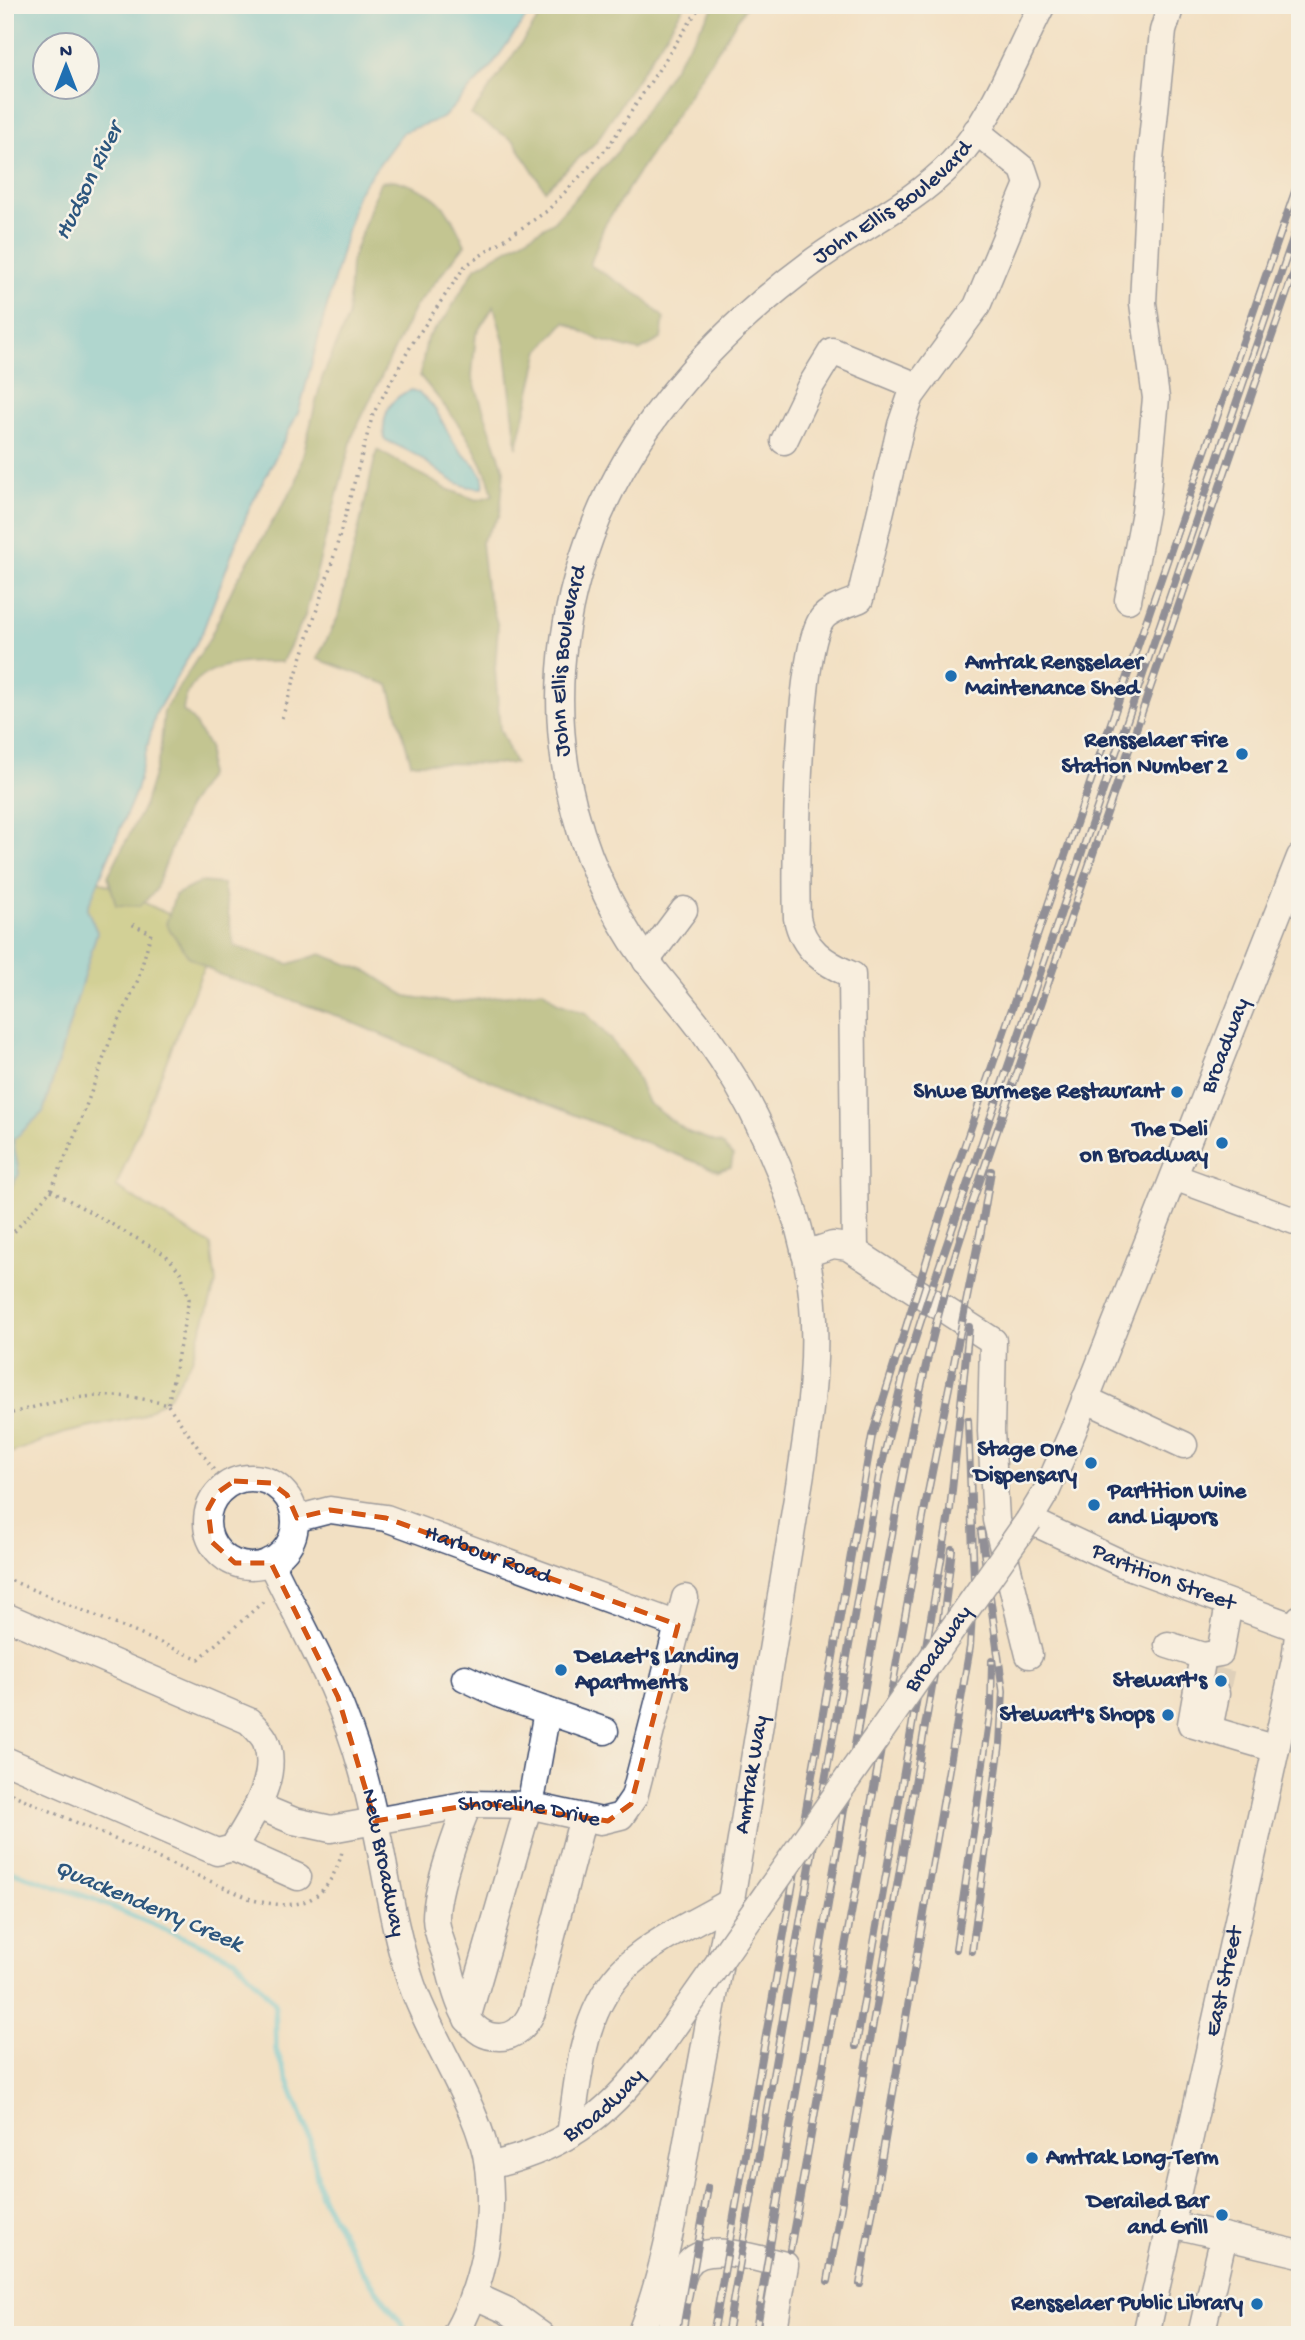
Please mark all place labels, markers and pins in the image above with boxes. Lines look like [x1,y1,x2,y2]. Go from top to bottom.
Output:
place label: Amtrak Rensselaer Maintenance Shed [964,650,1145,703]
marker: Amtrak Rensselaer Maintenance Shed [943,668,959,684]
place label: Rensselaer Fire Station Number 2 [1061,728,1229,781]
marker: Rensselaer Fire Station Number 2 [1234,746,1250,762]
place label: Shwe Burmese Restaurant [914,1079,1166,1106]
marker: Shwe Burmese Restaurant [1169,1084,1185,1100]
place label: The Deli on Broadway [1079,1117,1209,1170]
marker: The Deli on Broadway [1214,1135,1230,1151]
place label: Stage One Dispensary [972,1437,1078,1490]
marker: Stage One Dispensary [1083,1455,1099,1471]
place label: Partition Wine and Liquors [1106,1479,1247,1532]
marker: Partition Wine and Liquors [1086,1497,1102,1513]
place label: DeLaet's Landing Apartments [573,1644,739,1697]
marker: DeLaet's Landing Apartments [553,1662,569,1678]
place label: Stewart's [1113,1668,1209,1695]
marker: Stewart's [1213,1673,1229,1689]
place label: Stewart's Shops [999,1702,1156,1729]
marker: Stewart's Shops [1160,1707,1176,1723]
place label: Amtrak Long-Term [1045,2145,1219,2172]
marker: Amtrak Long-Term [1024,2150,1040,2166]
place label: Derailed Bar and Grill [1085,2189,1211,2242]
marker: Derailed Bar and Grill [1214,2207,1230,2223]
place label: Rensselaer Public Library [1010,2291,1244,2318]
marker: Rensselaer Public Library [1249,2296,1265,2312]

